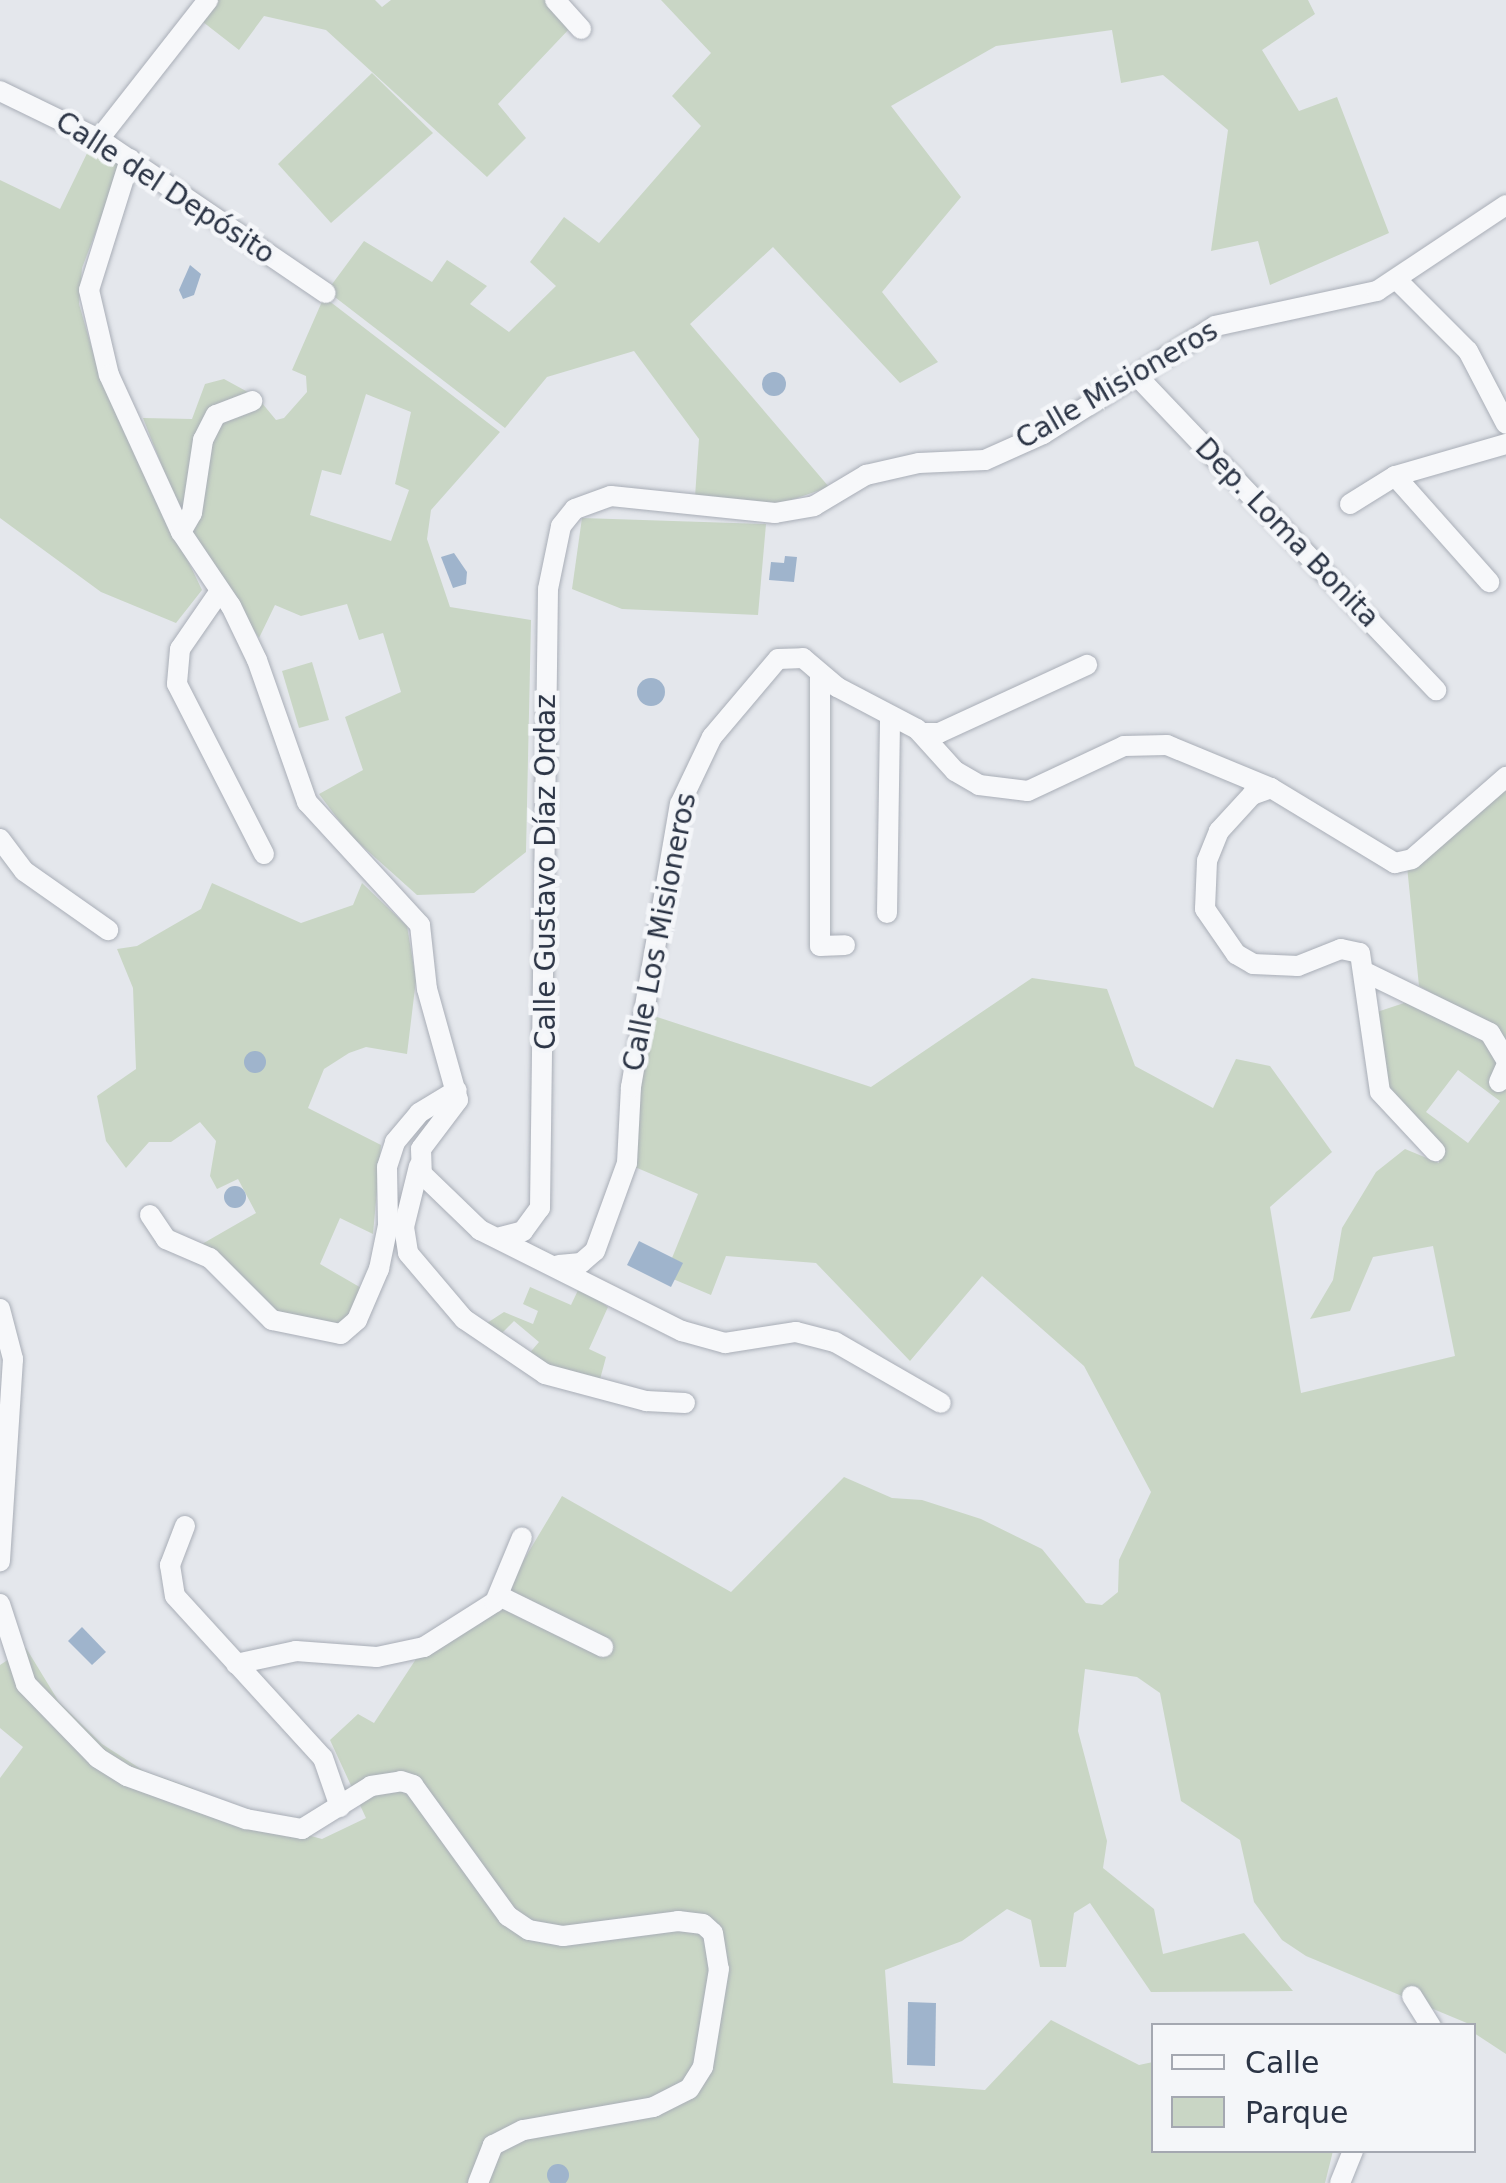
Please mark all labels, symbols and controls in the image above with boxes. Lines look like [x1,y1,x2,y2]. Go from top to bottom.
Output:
street label: Calle del Depósito [49,105,281,271]
street label: Calle Misioneros [1010,314,1224,456]
street label: Dep. Loma Bonita [1188,431,1386,635]
street label: Calle Gustavo Díaz Ordaz [529,694,563,1050]
street label: Calle Los Misioneros [616,790,704,1074]
legend [1151,2023,1476,2153]
text: Calle [1245,2045,1319,2080]
text: Parque [1245,2095,1348,2130]

